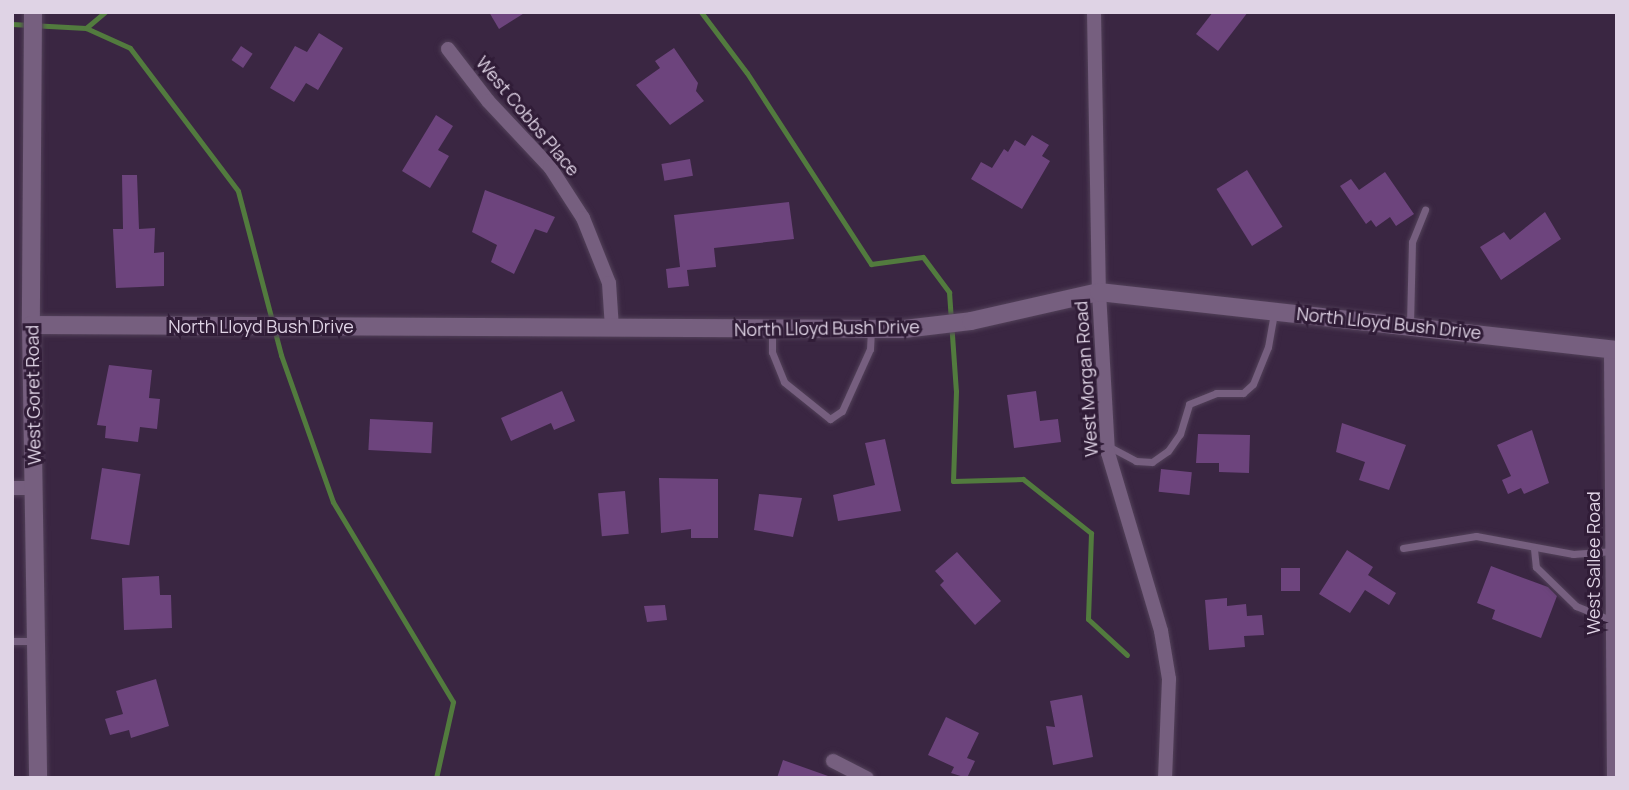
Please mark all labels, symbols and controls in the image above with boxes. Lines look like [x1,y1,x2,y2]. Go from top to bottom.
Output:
street label: West Cobbs Place [472,52,584,180]
street label: West Morgan Road [1070,300,1102,458]
street label: North Lloyd Bush Drive [1296,303,1482,343]
street label: North Lloyd Bush Drive [168,315,354,337]
street label: North Lloyd Bush Drive [734,316,920,340]
street label: West Goret Road [21,325,45,465]
street label: West Sallee Road [1582,491,1604,635]

